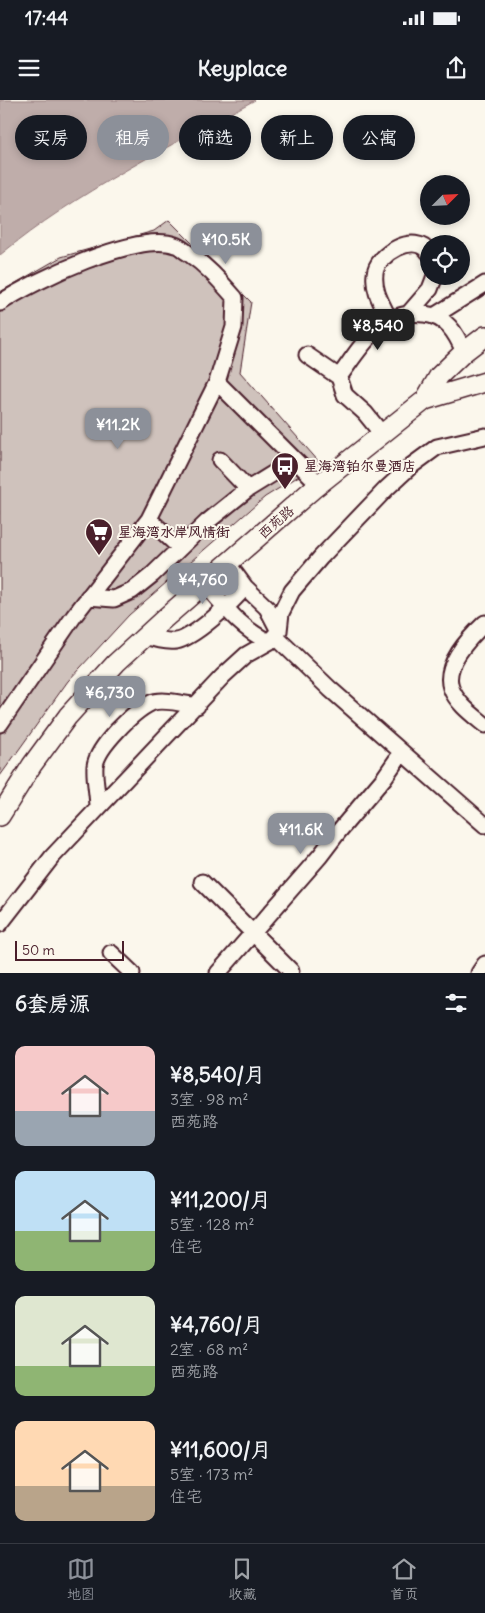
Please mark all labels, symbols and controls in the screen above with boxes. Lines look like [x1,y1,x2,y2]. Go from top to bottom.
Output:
text: 17:44 [25,6,68,30]
icon: menu [15,54,43,82]
text: Keyplace [198,54,287,82]
icon: share [442,54,470,82]
chip: 买房 [15,115,87,160]
chip: 租房 [97,115,169,160]
chip: 筛选 [179,115,251,160]
chip: 新上 [261,115,333,160]
chip: 公寓 [343,115,415,160]
north arrow [420,175,470,225]
map controls [420,175,470,285]
pin: ¥10.5K [185,222,267,265]
text: ¥10.5K [202,229,250,249]
button: locate [420,235,470,285]
pin: ¥8,540 [337,308,419,351]
text: ¥8,540 [353,315,403,335]
pin: ¥11.2K [77,408,159,450]
text: ¥11.2K [96,414,140,434]
bus stop icon: 星海湾铂尔曼酒店 [270,451,300,490]
place label: 星海湾铂尔曼酒店 [304,457,416,475]
street label: 西苑路 [254,501,298,543]
supermarket icon: 星海湾水岸风情街 [84,517,114,556]
place label: 星海湾水岸风情街 [118,523,230,541]
pin: ¥4,760 [162,562,244,605]
text: ¥4,760 [178,569,228,589]
pin: ¥6,730 [69,676,151,718]
text: ¥6,730 [85,682,135,702]
pin: ¥11.6K [260,812,342,855]
text: ¥11.6K [279,819,323,839]
scale bar [15,938,124,961]
text: 50 m [22,941,55,959]
icon: filters [442,989,470,1017]
text: 6套房源 [15,990,90,1017]
text: ¥8,540/月 [170,1061,265,1088]
icon: home [55,1066,115,1126]
text: 3室 · 98 m² [170,1089,249,1109]
text: 西苑路 [170,1111,218,1131]
text: ¥11,200/月 [170,1186,271,1213]
icon: home [55,1191,115,1251]
text: 5室 · 128 m² [170,1214,255,1234]
text: 住宅 [170,1236,202,1256]
text: ¥4,760/月 [170,1311,263,1338]
icon: home [55,1316,115,1376]
text: 2室 · 68 m² [170,1339,248,1359]
text: 西苑路 [170,1361,218,1381]
text: ¥11,600/月 [170,1436,272,1463]
icon: home [55,1441,115,1501]
text: 5室 · 173 m² [170,1464,253,1484]
text: 住宅 [170,1486,202,1506]
tab: 地图 [67,1555,95,1603]
tab: 收藏 [228,1555,256,1603]
tab: 首页 [390,1555,418,1603]

